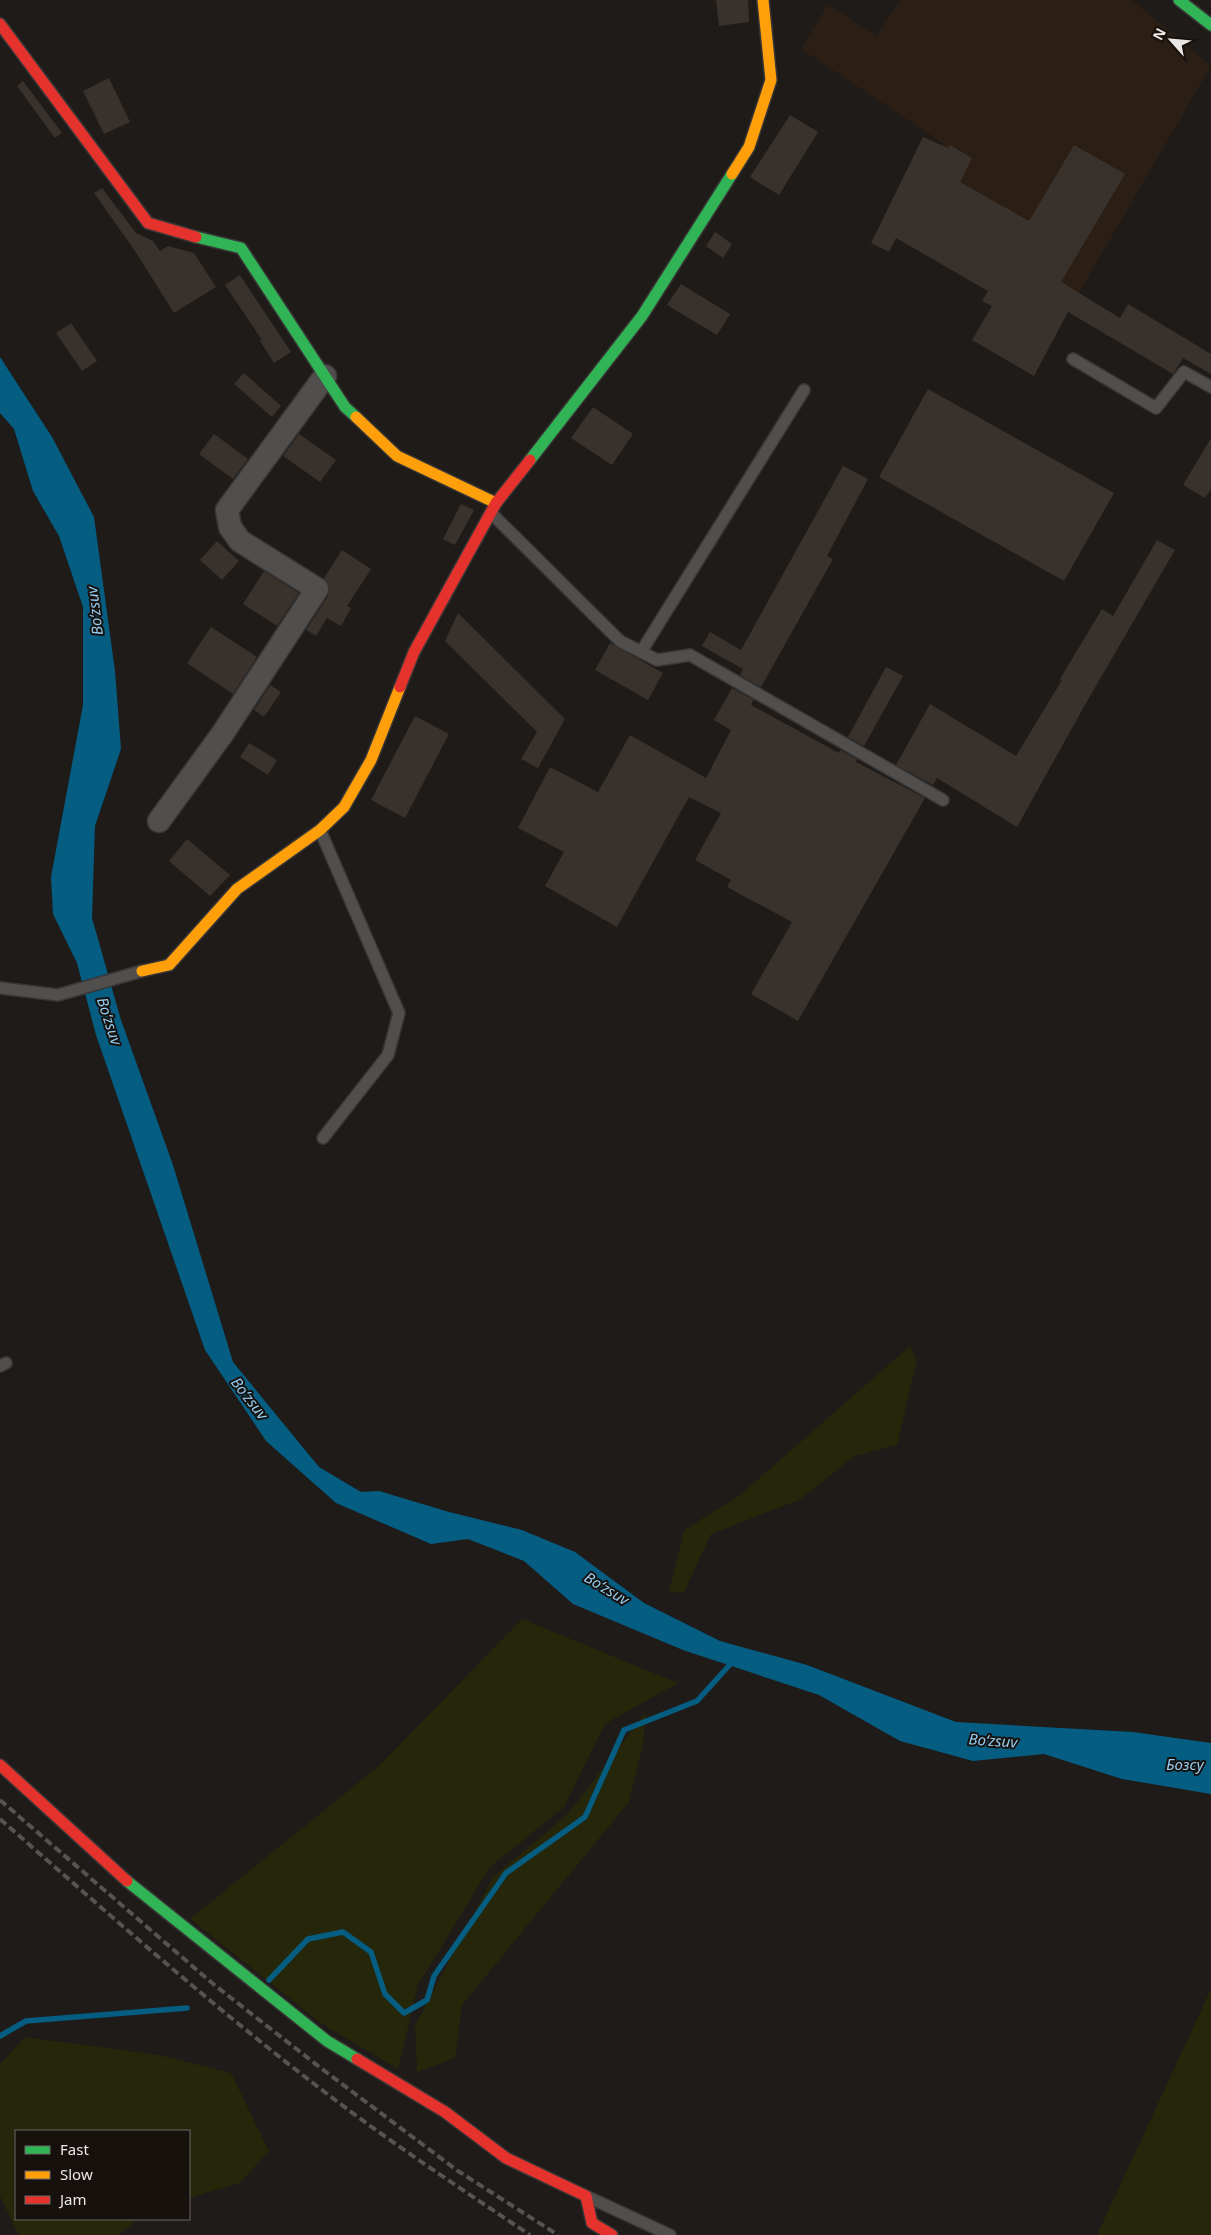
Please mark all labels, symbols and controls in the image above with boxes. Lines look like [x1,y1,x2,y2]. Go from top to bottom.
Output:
north arrow [1146,15,1196,65]
text: N [1148,24,1170,43]
water label: Boʻzsuv [81,585,107,636]
water label: Boʻzsuv [93,995,127,1048]
water label: Boʻzsuv [227,1373,274,1424]
water label: Boʻzsuv [581,1567,634,1610]
water label: Boʻzsuv [968,1728,1019,1752]
water label: Бозсу [1166,1754,1204,1774]
legend [15,2130,190,2220]
text: Fast [60,2139,89,2159]
text: Slow [60,2164,93,2184]
text: Jam [58,2189,87,2209]

